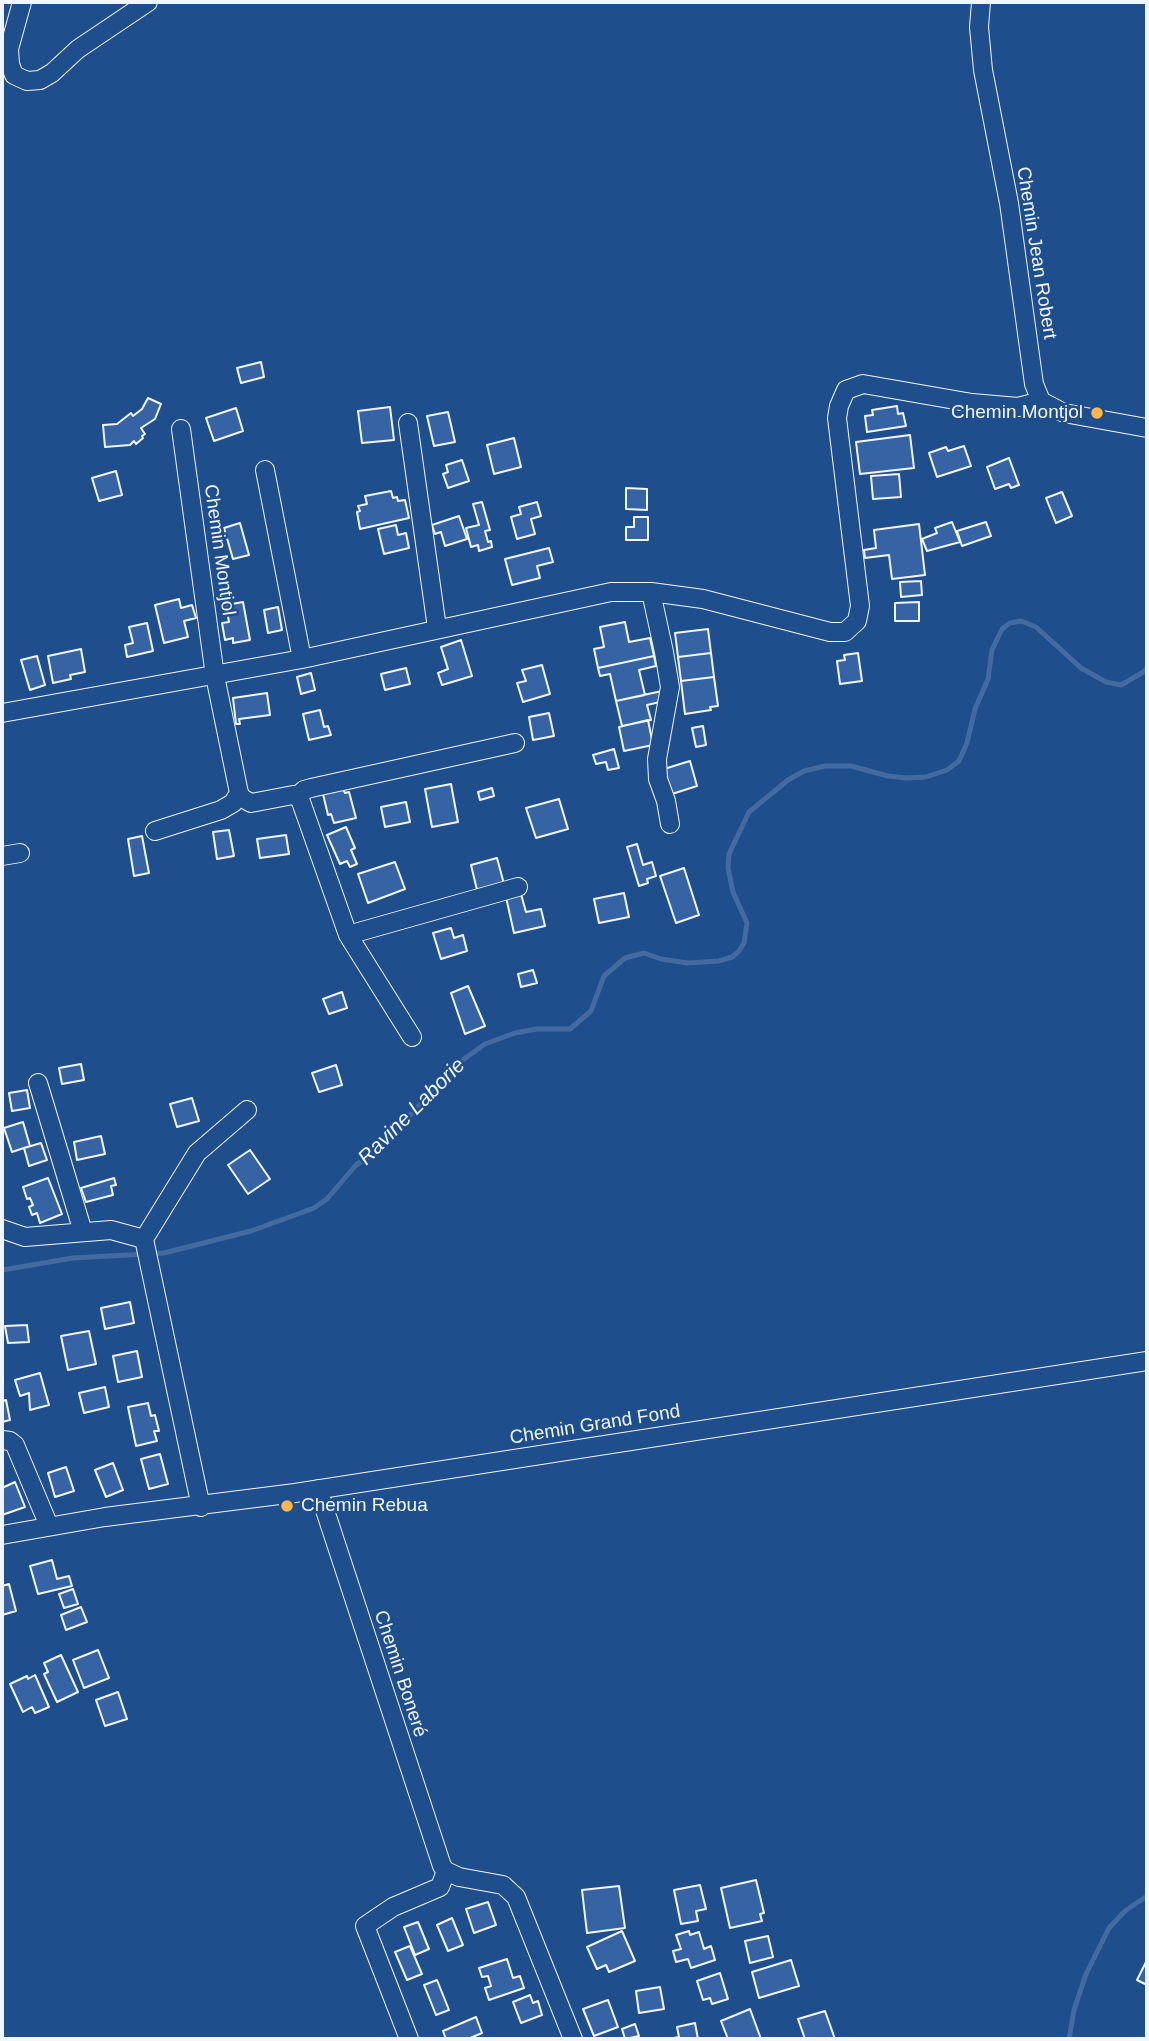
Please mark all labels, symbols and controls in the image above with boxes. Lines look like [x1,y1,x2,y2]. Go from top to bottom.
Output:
street label: Chemin Jean Robert [1011,165,1061,341]
place label: Chemin Montjol [951,402,1083,424]
marker: Chemin Montjol [1089,405,1105,421]
street label: Chemin Montjol [199,483,239,617]
water label: Ravine Laborie [353,1053,471,1171]
street label: Chemin Grand Fond [508,1400,682,1450]
place label: Chemin Rebua [301,1495,428,1517]
marker: Chemin Rebua [279,1498,295,1514]
street label: Chemin Boneré [369,1608,431,1740]

